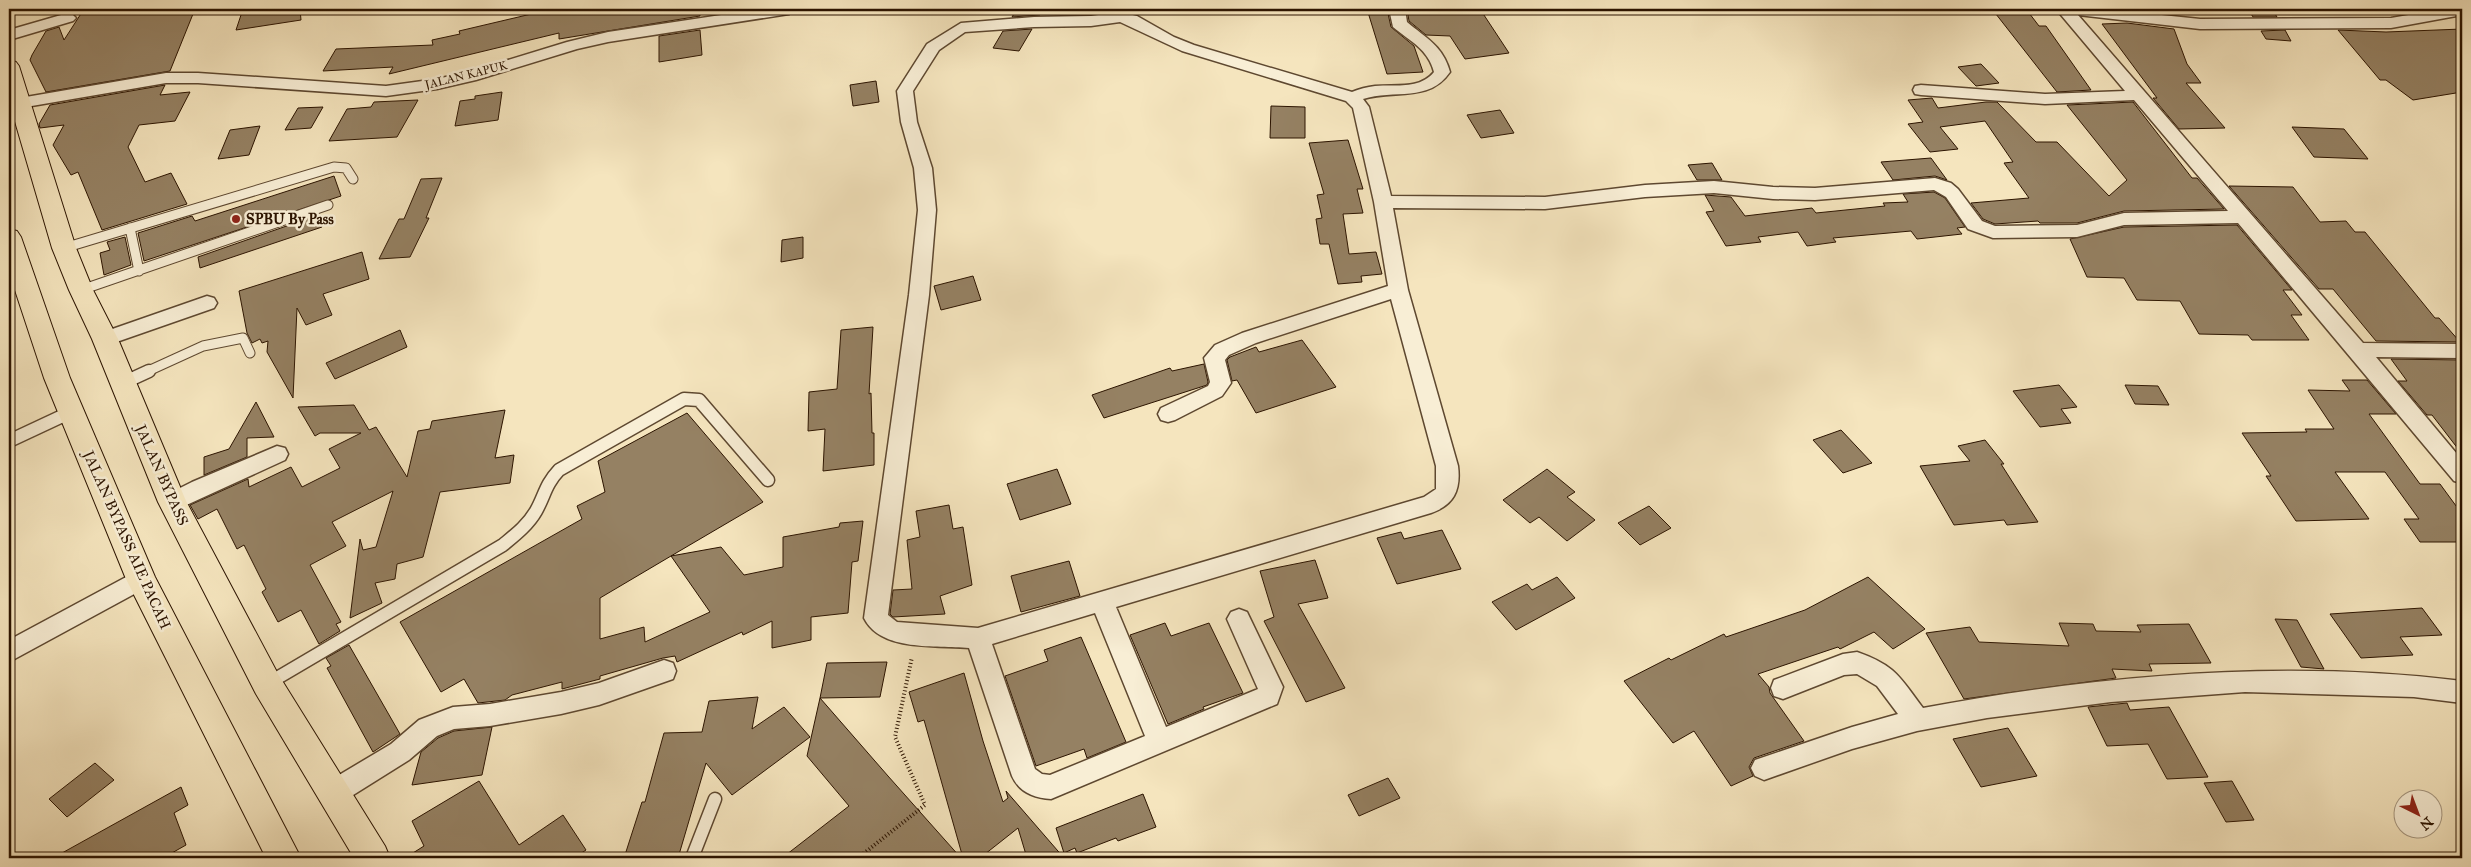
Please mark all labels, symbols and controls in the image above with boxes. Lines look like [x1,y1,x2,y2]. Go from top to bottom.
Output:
street label: JALAN KAPUK [421,58,509,93]
place label: SPBU By Pass [246,210,334,229]
marker: SPBU By Pass [230,213,242,225]
street label: JALAN BYPASS [130,420,192,529]
street label: JALAN BYPASS AIE PACAH [78,446,175,633]
north arrow [2394,790,2444,840]
text: N [2416,813,2436,834]

